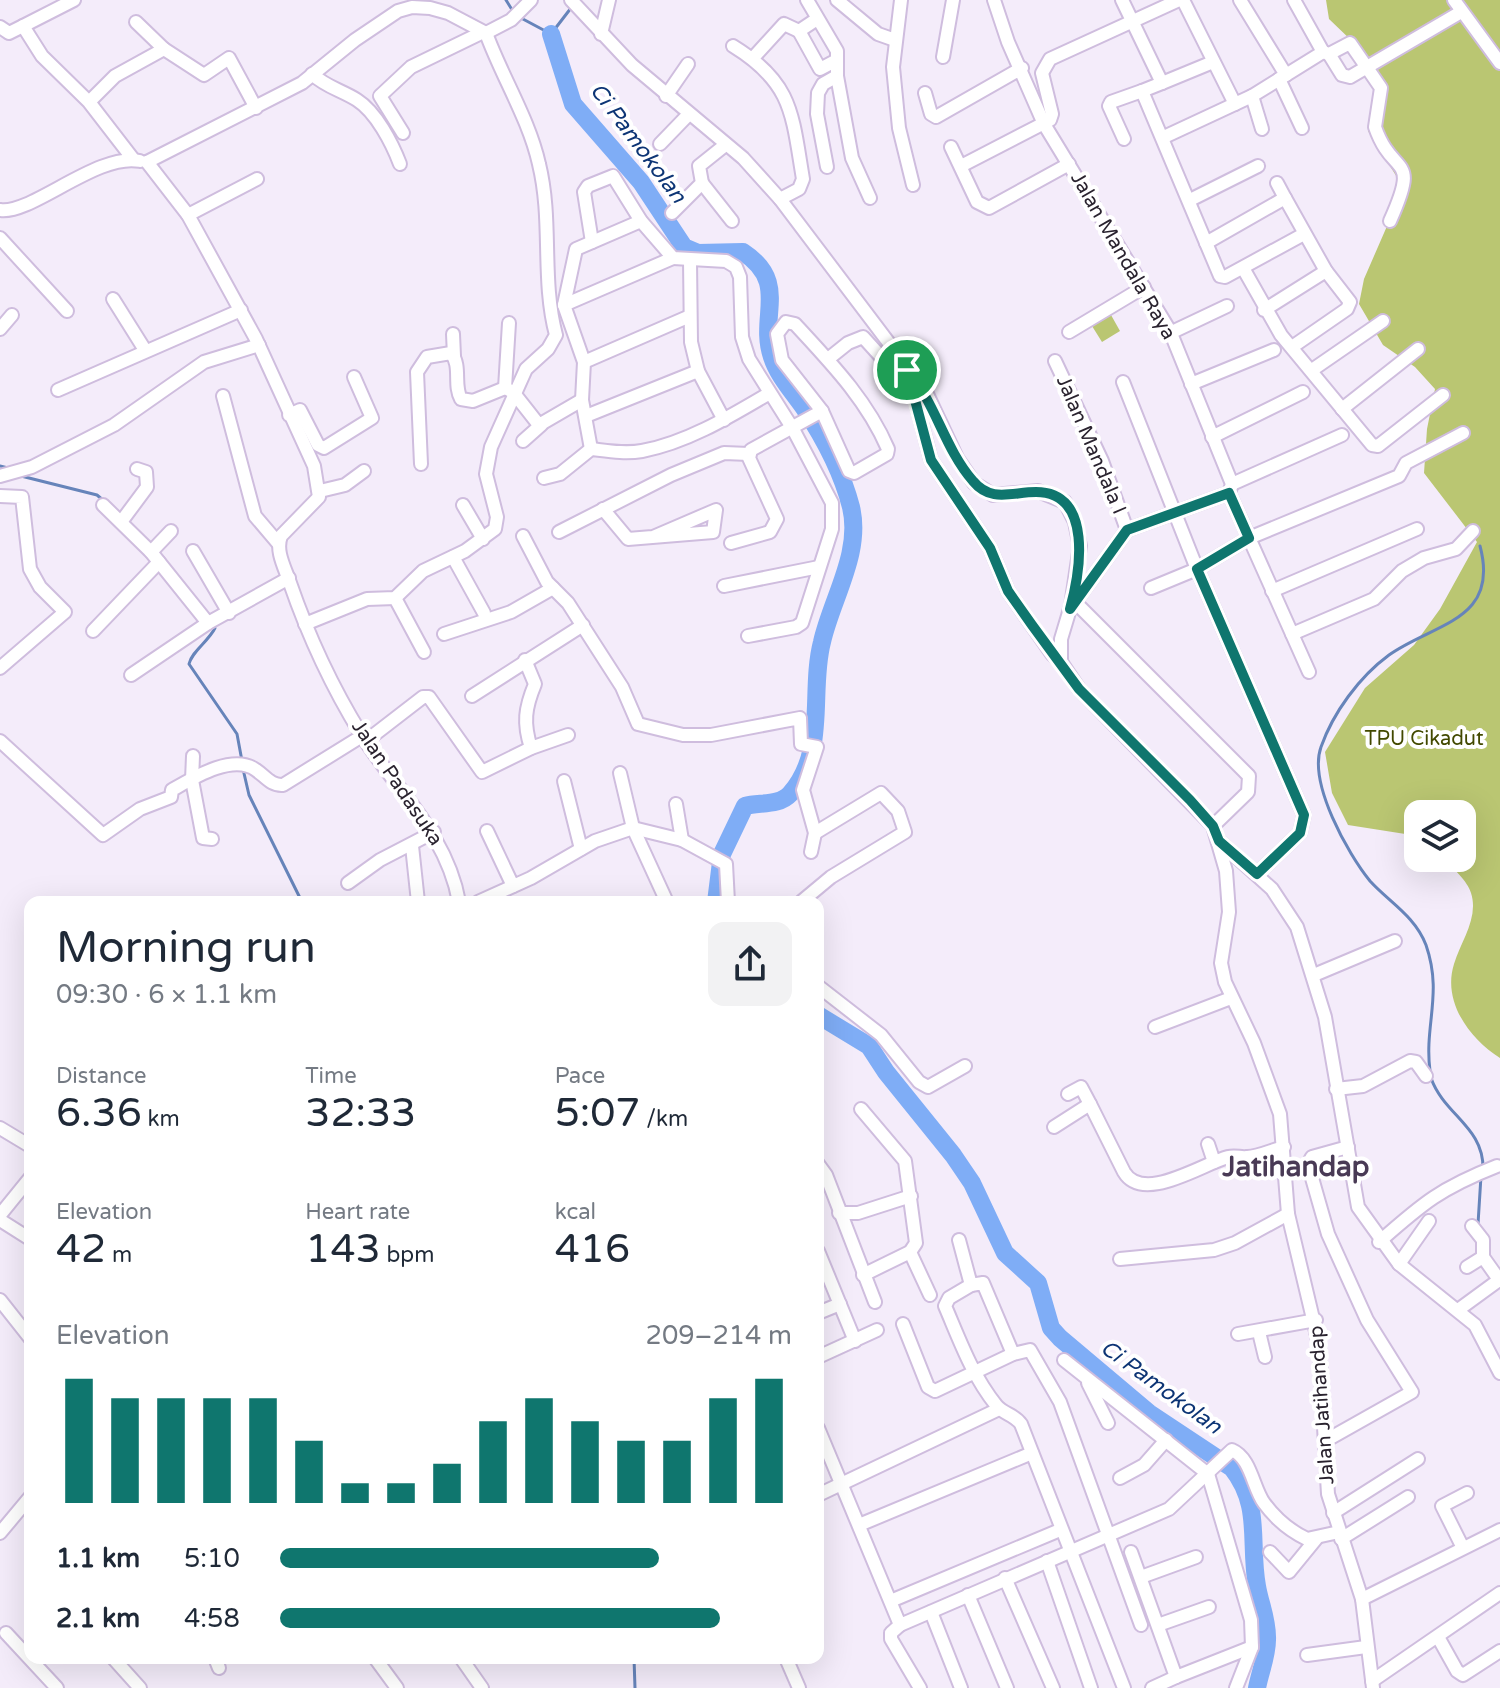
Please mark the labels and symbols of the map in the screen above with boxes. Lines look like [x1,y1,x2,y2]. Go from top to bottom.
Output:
water label: Ci Pamokolan [585,78,692,208]
street label: Jalan Mandala Raya [1065,168,1181,344]
pin [873,336,941,404]
street label: Jalan Mandala I [1051,372,1131,518]
street label: Jalan Padasuka [346,716,448,850]
park label: TPU Cikadut [1364,727,1484,751]
district label: Jatihandap [1221,1150,1370,1184]
street label: Jalan Jatihandap [1304,1325,1340,1485]
water label: Ci Pamokolan [1095,1334,1227,1440]

